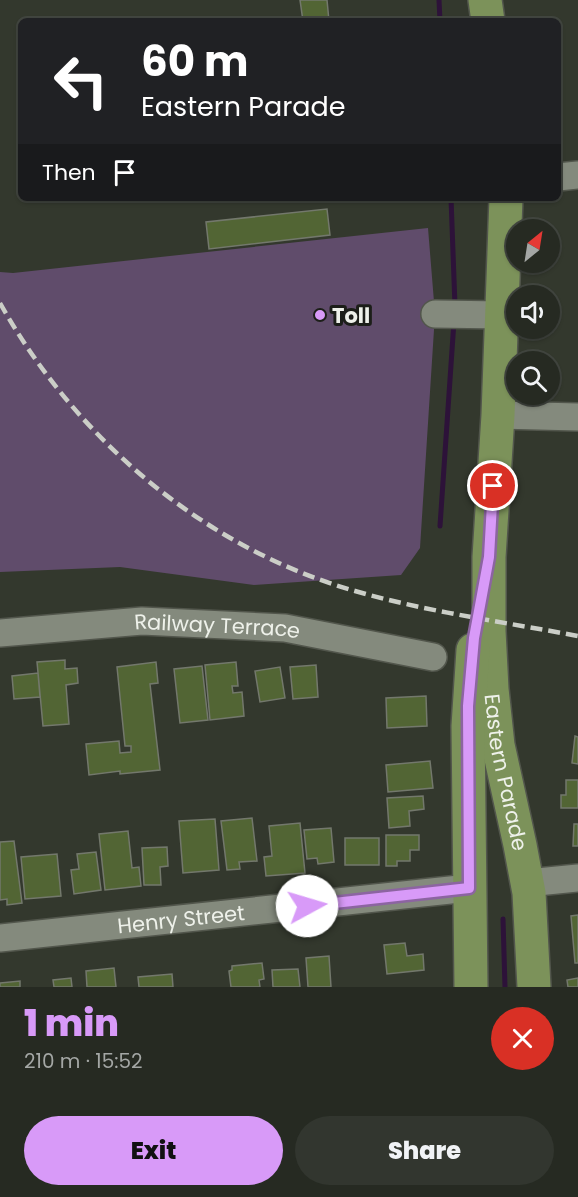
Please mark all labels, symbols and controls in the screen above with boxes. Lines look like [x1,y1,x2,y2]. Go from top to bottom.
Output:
text: 60 m [141,32,249,91]
icon: left [42,42,120,120]
text: Eastern Parade [141,88,346,125]
icon: arrive [108,156,141,189]
text: Then [42,157,96,188]
north arrow [506,219,560,273]
map controls [506,219,560,405]
button: sound [506,285,560,339]
place label: Toll [332,301,370,330]
marker: Toll [313,308,327,322]
button: search [506,351,560,405]
pin [467,460,518,511]
icon: arrive [476,469,509,502]
street label: Railway Terrace [133,606,303,645]
street label: Eastern Parade [478,692,535,853]
position arrow [275,874,339,938]
street label: Henry Street [116,898,246,940]
text: 1 min [24,998,119,1049]
button: close [491,1007,554,1070]
text: 210 m · 15:52 [24,1047,143,1075]
button: Exit [24,1116,283,1185]
button: Share [295,1116,554,1185]

